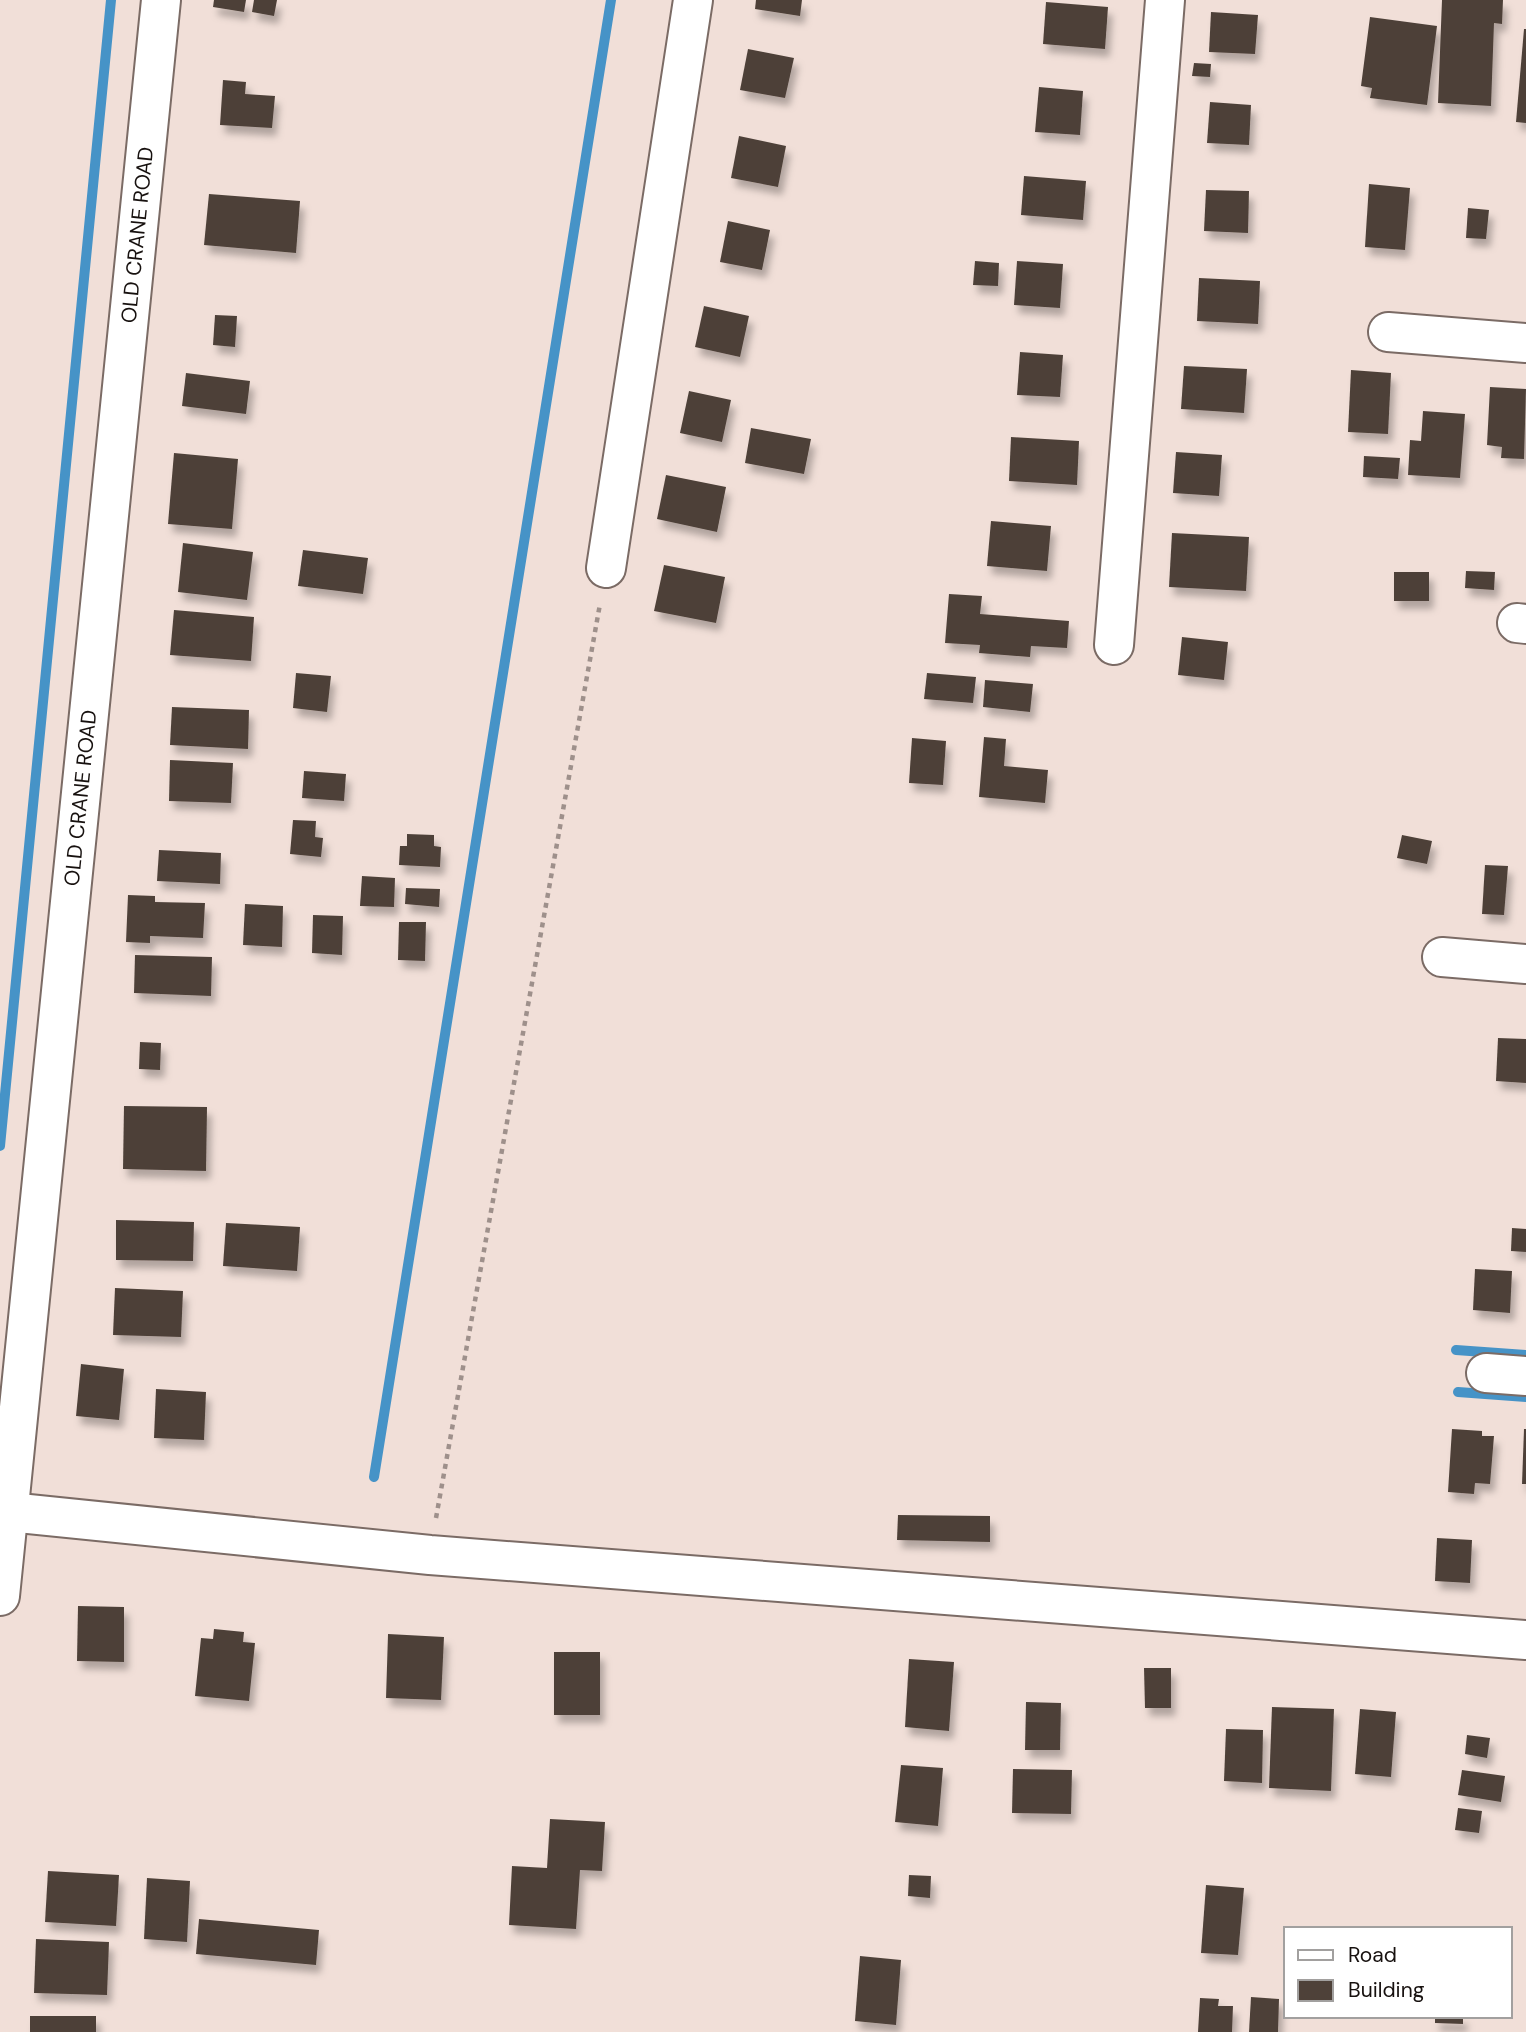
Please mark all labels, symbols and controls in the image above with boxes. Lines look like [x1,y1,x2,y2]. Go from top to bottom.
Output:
street label: OLD CRANE ROAD [114,145,160,324]
street label: OLD CRANE ROAD [58,709,103,888]
legend [1284,1927,1512,2018]
text: Road [1348,1941,1397,1969]
text: Building [1348,1976,1425,2004]

